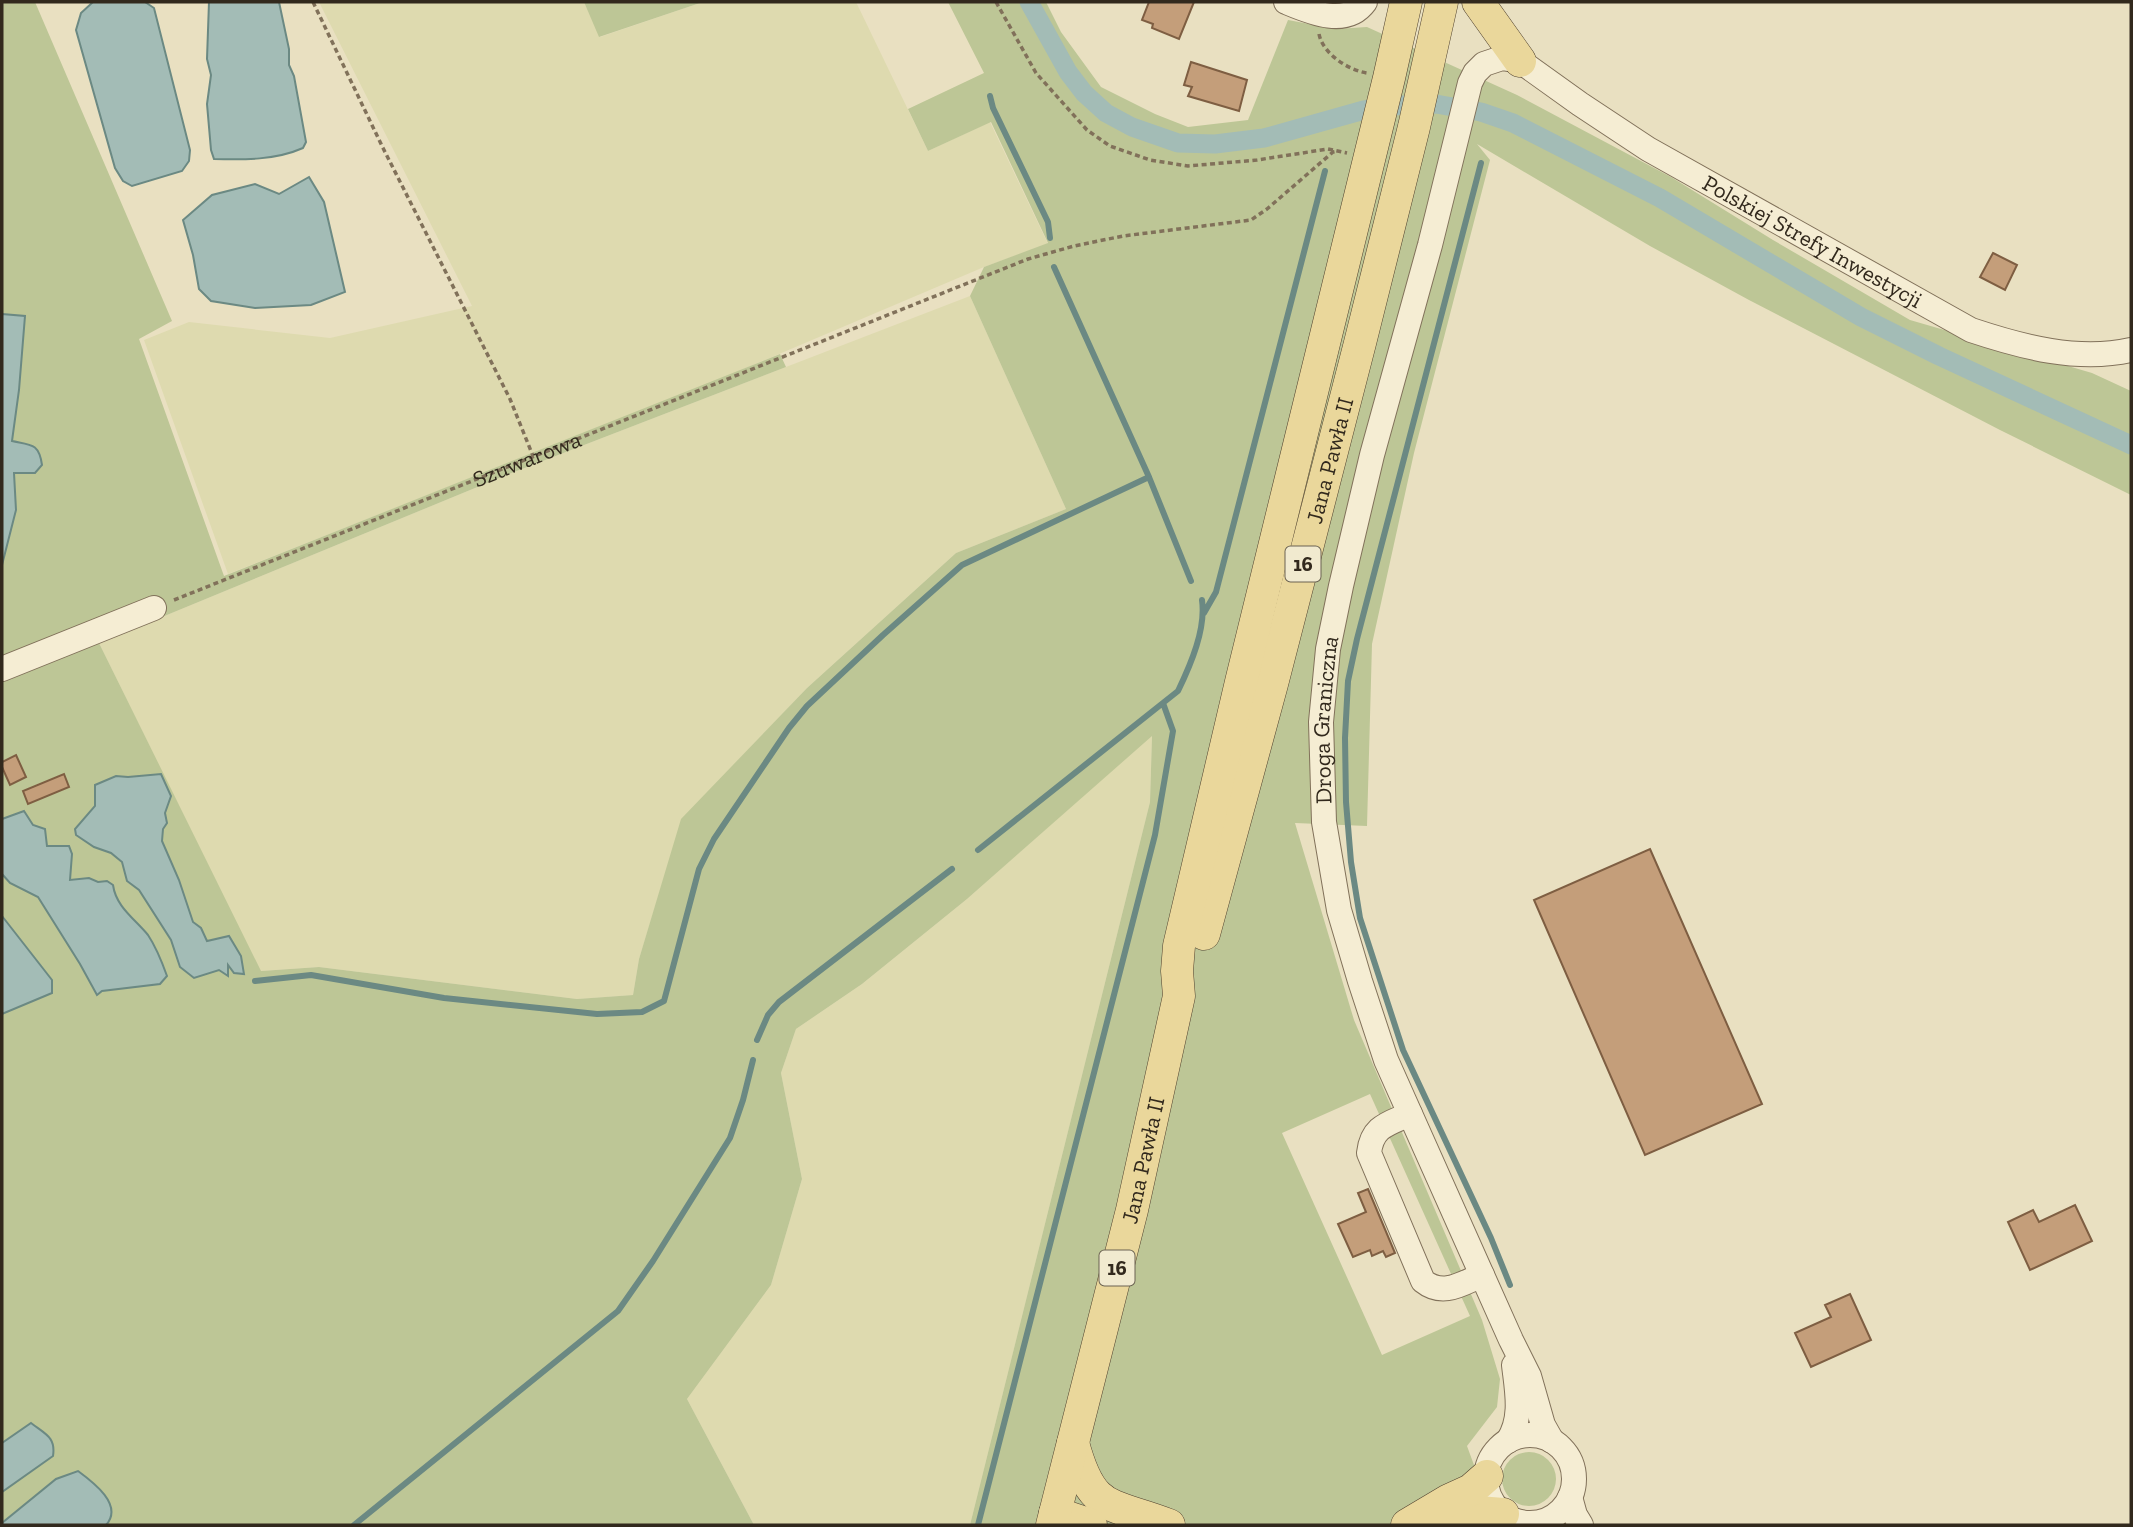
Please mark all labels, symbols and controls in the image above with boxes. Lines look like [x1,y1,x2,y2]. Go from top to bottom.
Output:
street label: Polskiej Strefy Inwestycji [1698,169,1927,314]
street label: Jana Pawła II [1300,394,1359,526]
street label: Szuwarowa [469,425,585,493]
road number: 16 [1286,546,1320,582]
street label: Droga Graniczna [1307,633,1344,804]
street label: Jana Pawła II [1115,1094,1170,1227]
road number: 16 [1100,1250,1134,1286]

